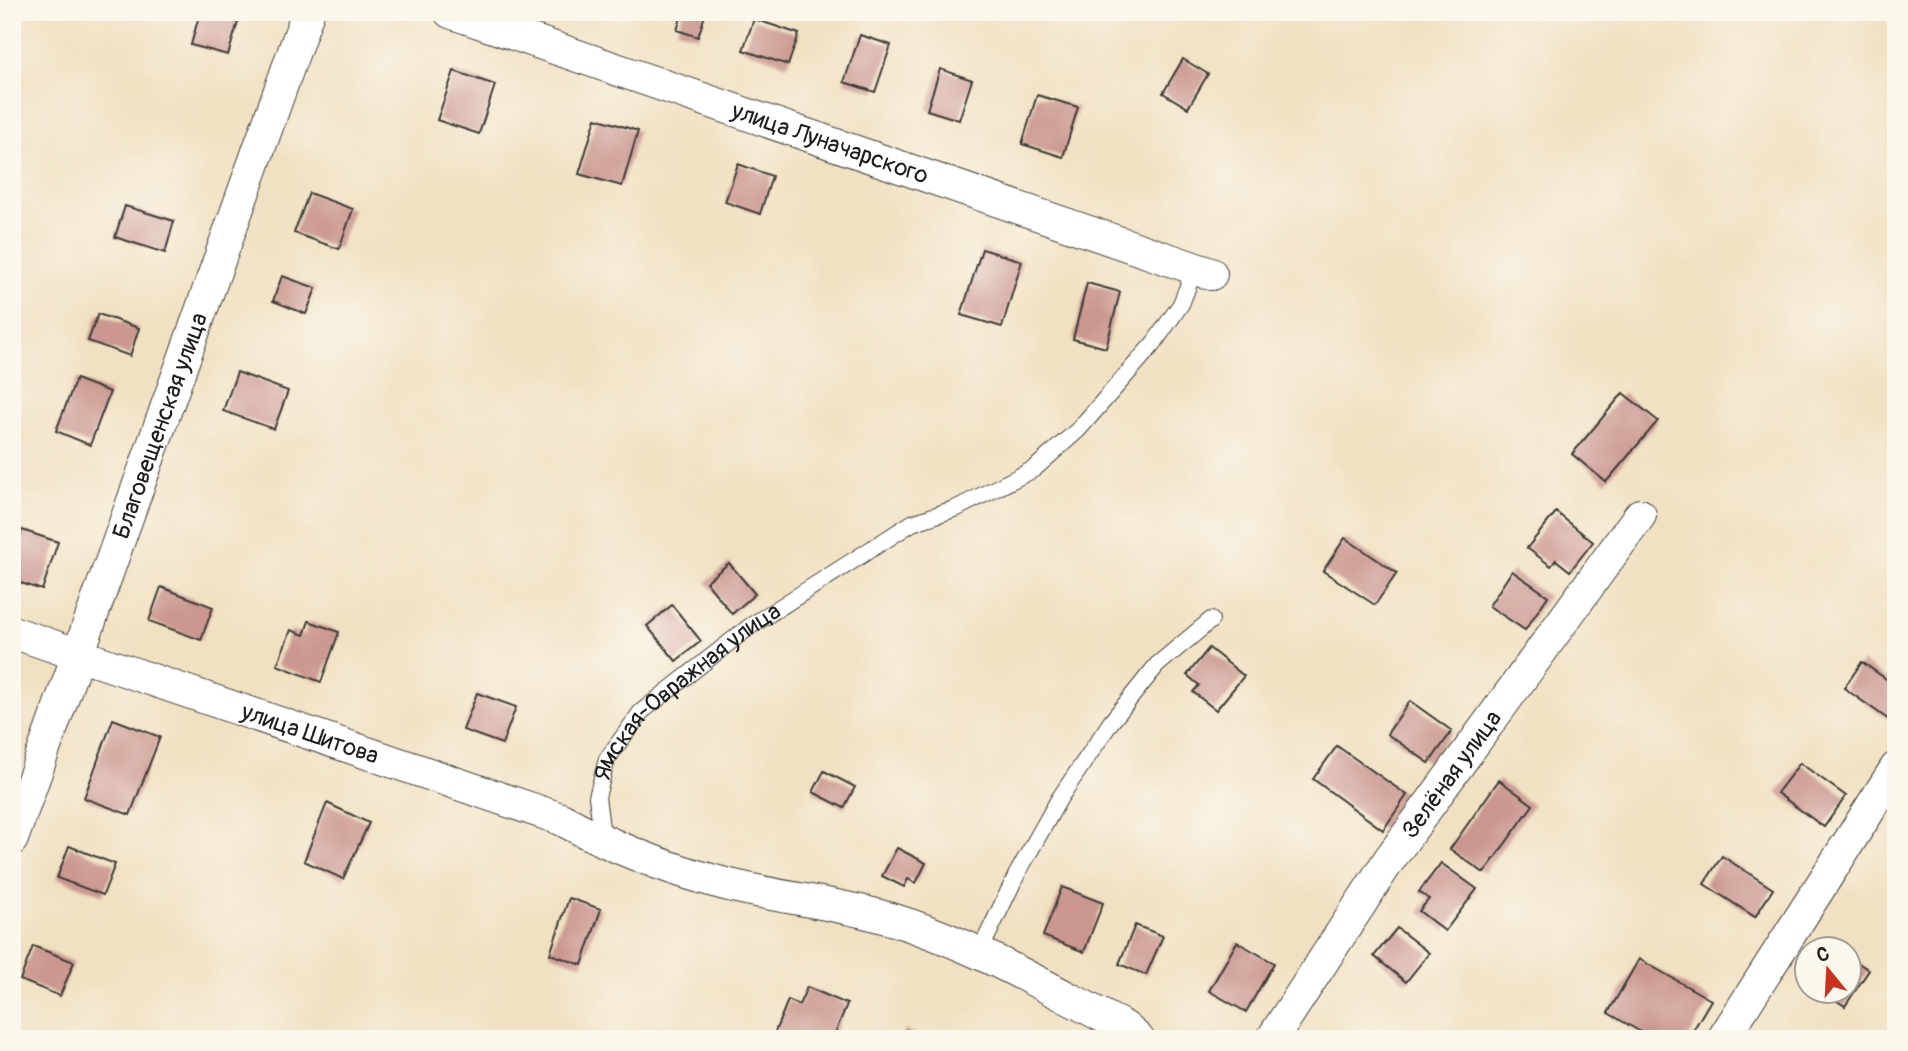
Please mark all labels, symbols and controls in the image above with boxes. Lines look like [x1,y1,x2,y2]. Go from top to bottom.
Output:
street label: улица Луначарского [727,95,932,190]
street label: Благовещенская улица [106,309,214,543]
street label: Ямская-Овражная улица [588,596,786,783]
street label: улица Шитова [237,696,383,770]
street label: Зелёная улица [1395,704,1508,844]
north arrow [1792,936,1862,1006]
text: С [1814,941,1833,968]

